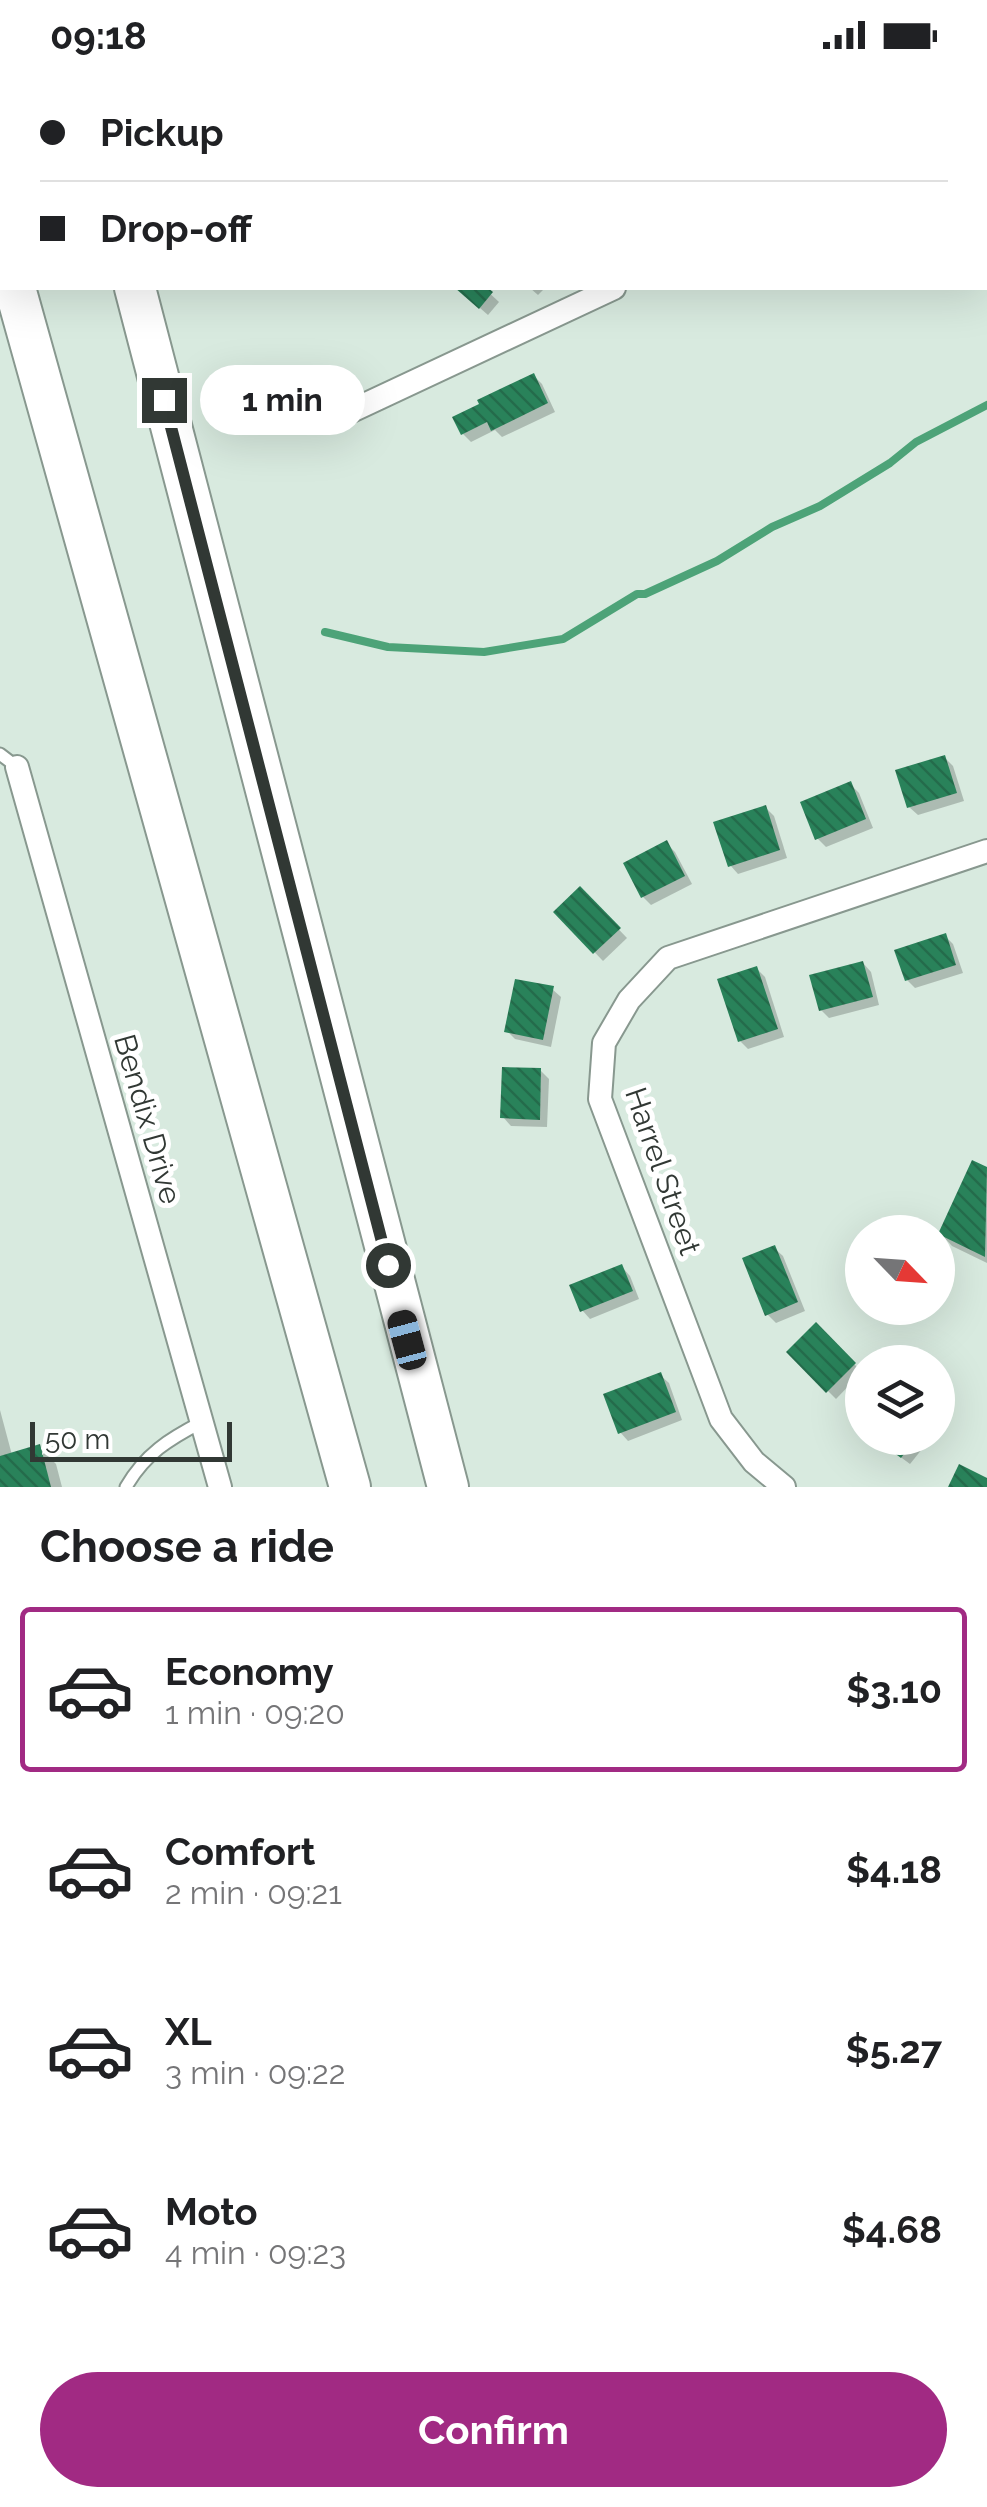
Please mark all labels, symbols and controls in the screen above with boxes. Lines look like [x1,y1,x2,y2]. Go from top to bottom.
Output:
text: 09:18 [50,13,147,58]
text: Pickup [100,110,224,155]
text: Drop-off [100,206,252,251]
callout: 1 min [199,365,364,435]
route end [142,378,187,423]
text: 1 min [242,381,323,418]
street label: Bendix Drive [107,1030,189,1208]
street label: Harrel Street [618,1083,708,1259]
north arrow [845,1215,955,1325]
map controls [845,1215,955,1455]
route start [366,1243,411,1288]
car [385,1307,429,1373]
button: layers [845,1345,955,1455]
scale bar [30,1417,232,1462]
text: 50 m [45,1423,110,1456]
text: Choose a ride [40,1520,334,1573]
icon: car [45,1645,135,1735]
text: Economy [165,1649,334,1694]
text: $3.10 [846,1667,942,1712]
text: 1 min · 09:20 [165,1694,345,1731]
icon: car [45,1825,135,1915]
text: Comfort [165,1829,315,1874]
text: $4.18 [846,1847,942,1892]
text: 2 min · 09:21 [165,1874,342,1911]
icon: car [45,2005,135,2095]
text: XL [165,2009,212,2054]
text: $5.27 [846,2027,942,2072]
text: 3 min · 09:22 [165,2054,345,2091]
icon: car [45,2185,135,2275]
text: Moto [165,2189,258,2234]
text: $4.68 [842,2207,942,2252]
text: 4 min · 09:23 [165,2234,346,2271]
button: Confirm [40,2372,947,2487]

